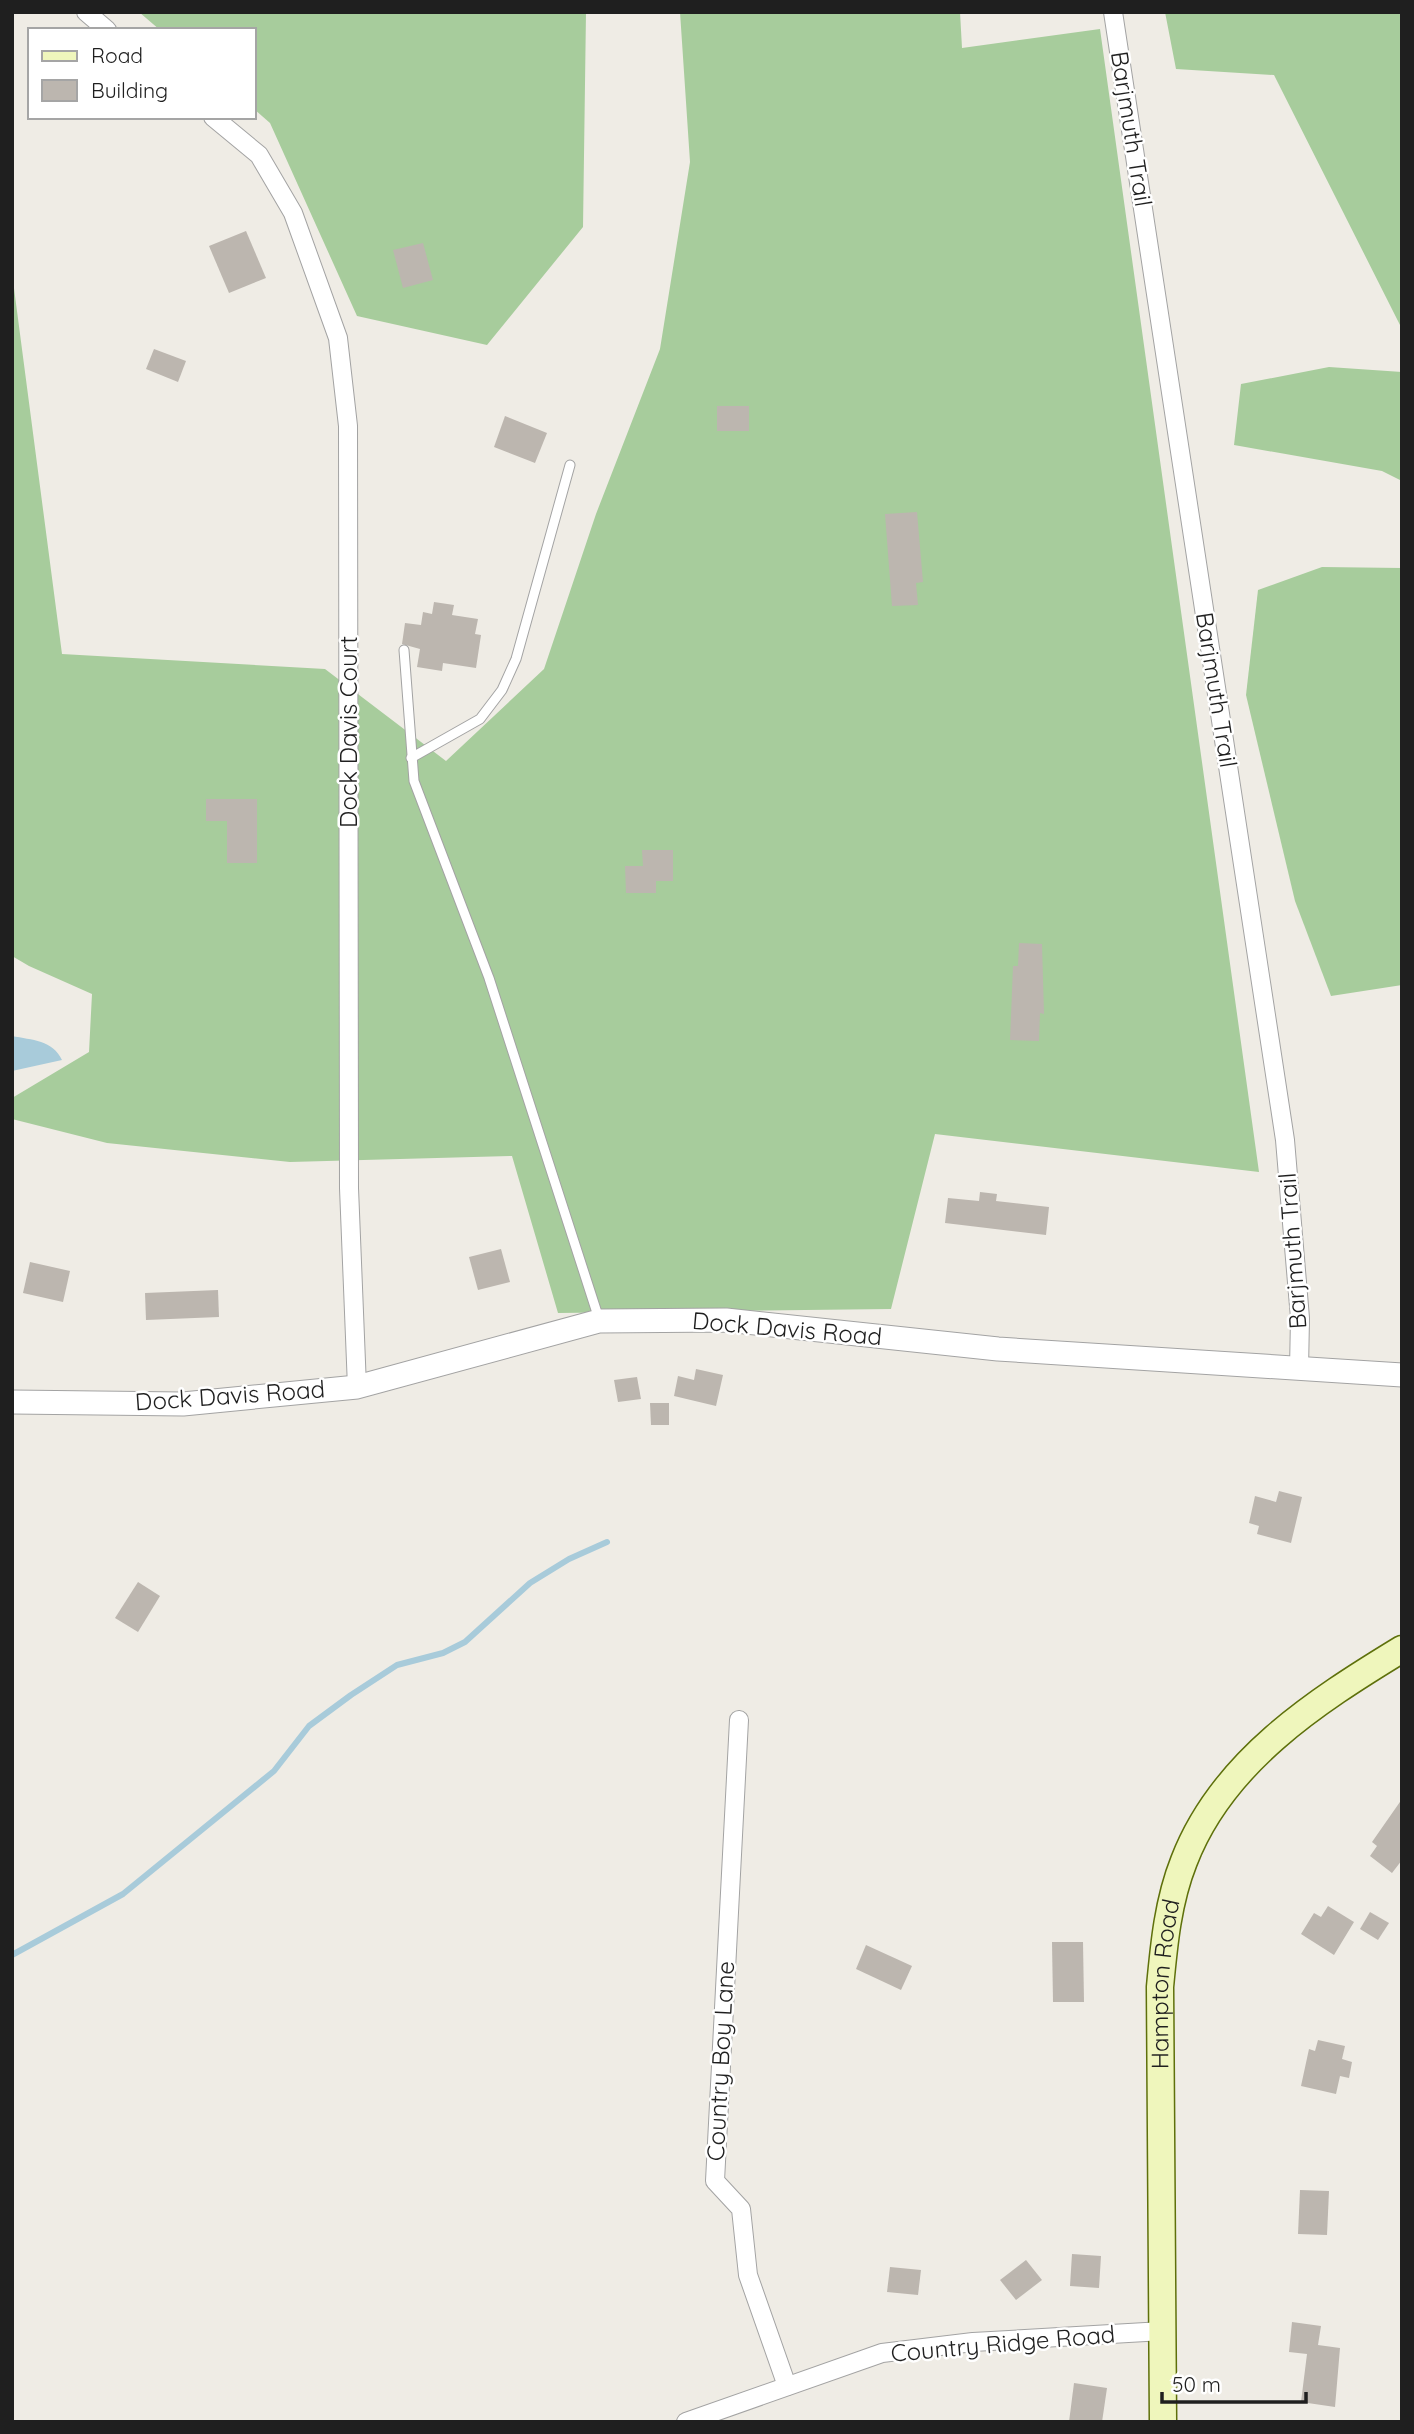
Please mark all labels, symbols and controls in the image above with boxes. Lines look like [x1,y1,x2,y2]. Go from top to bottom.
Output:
legend [28,28,256,119]
text: Road [91,42,143,68]
street label: Barjmuth Trail [1105,49,1159,209]
text: Building [91,77,168,103]
street label: Barjmuth Trail [1190,610,1244,770]
street label: Dock Davis Court [333,636,363,828]
street label: Barjmuth Trail [1272,1172,1312,1330]
street label: Dock Davis Road [691,1305,883,1351]
street label: Dock Davis Road [134,1373,326,1417]
street label: Hampton Road [1144,1896,1186,2070]
street label: Country Boy Lane [700,1960,740,2162]
street label: Country Ridge Road [889,2318,1116,2368]
scale bar [1162,2360,1306,2404]
text: 50 m [1172,2371,1221,2397]

